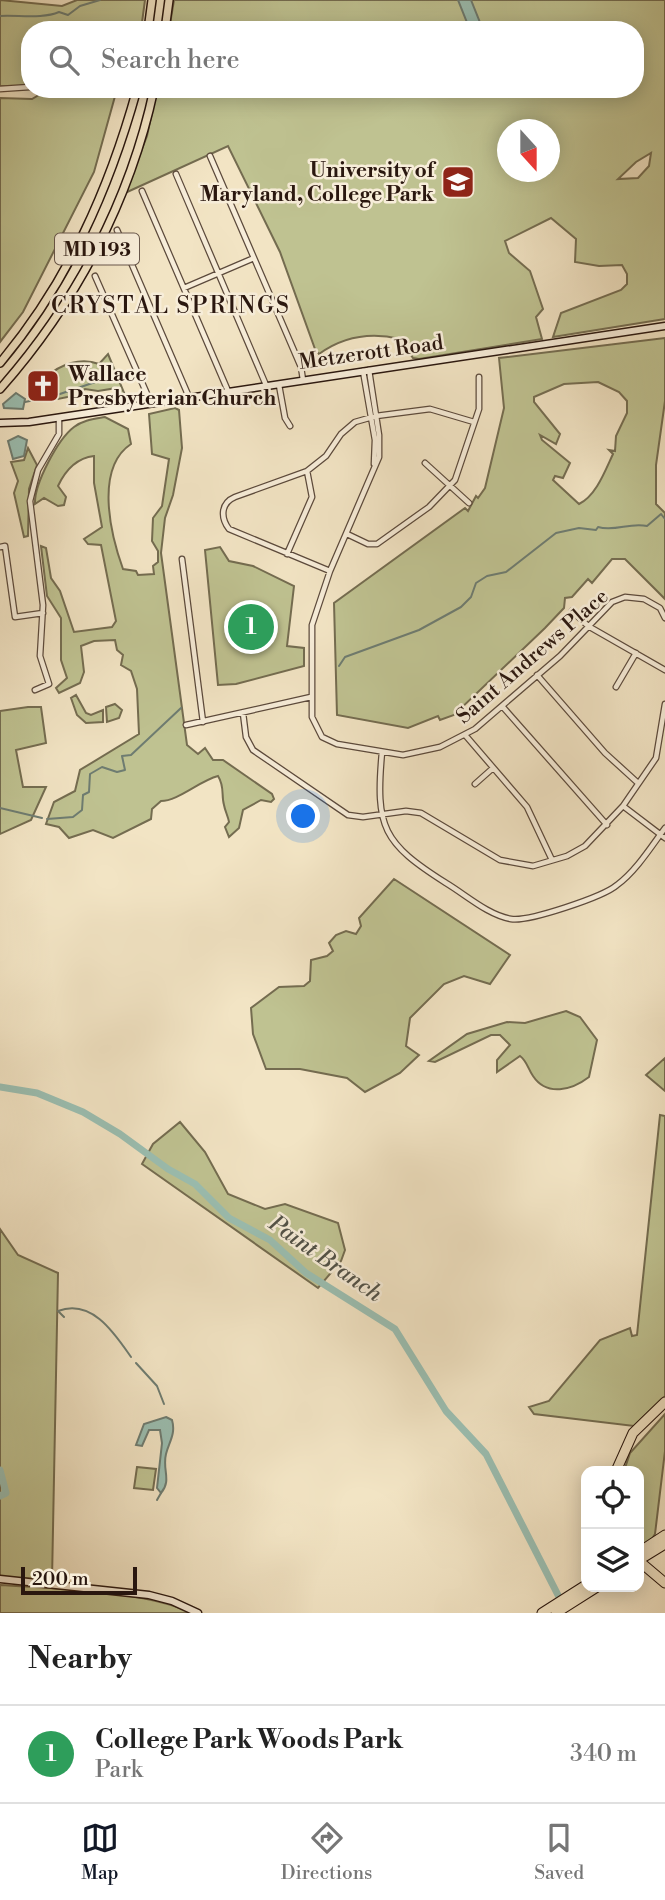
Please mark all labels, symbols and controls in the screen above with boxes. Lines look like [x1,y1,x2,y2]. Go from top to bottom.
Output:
search box [21,21,644,98]
icon: search [45,41,83,79]
text: Search here [101,44,240,76]
north arrow [497,119,560,182]
place label: University of Maryland, College Park [200,158,437,208]
school or university icon: University of Maryland, College Park [439,163,477,201]
road number: MD 193 [55,233,139,264]
district label: CRYSTAL SPRINGS [51,292,291,320]
street label: Metzerott Road [297,330,445,376]
place label: Wallace Presbyterian Church [67,362,276,412]
church icon: Wallace Presbyterian Church [24,367,62,405]
street label: Saint Andrews Place [451,584,614,730]
pin: 1 [228,601,274,653]
your location [286,799,320,833]
water label: Paint Branch [263,1209,388,1308]
map controls [581,1466,644,1592]
button: locate [581,1466,644,1529]
button: layers [581,1529,644,1592]
scale bar [21,1564,136,1596]
text: 200 m [32,1567,89,1591]
text: Nearby [28,1640,132,1678]
text: College Park Woods Park [95,1724,403,1756]
text: 1 [45,1740,57,1768]
text: 340 m [570,1740,637,1768]
text: Park [95,1756,143,1784]
tab: Map [81,1819,119,1885]
tab: Directions [281,1819,372,1885]
tab: Saved [534,1819,584,1885]

